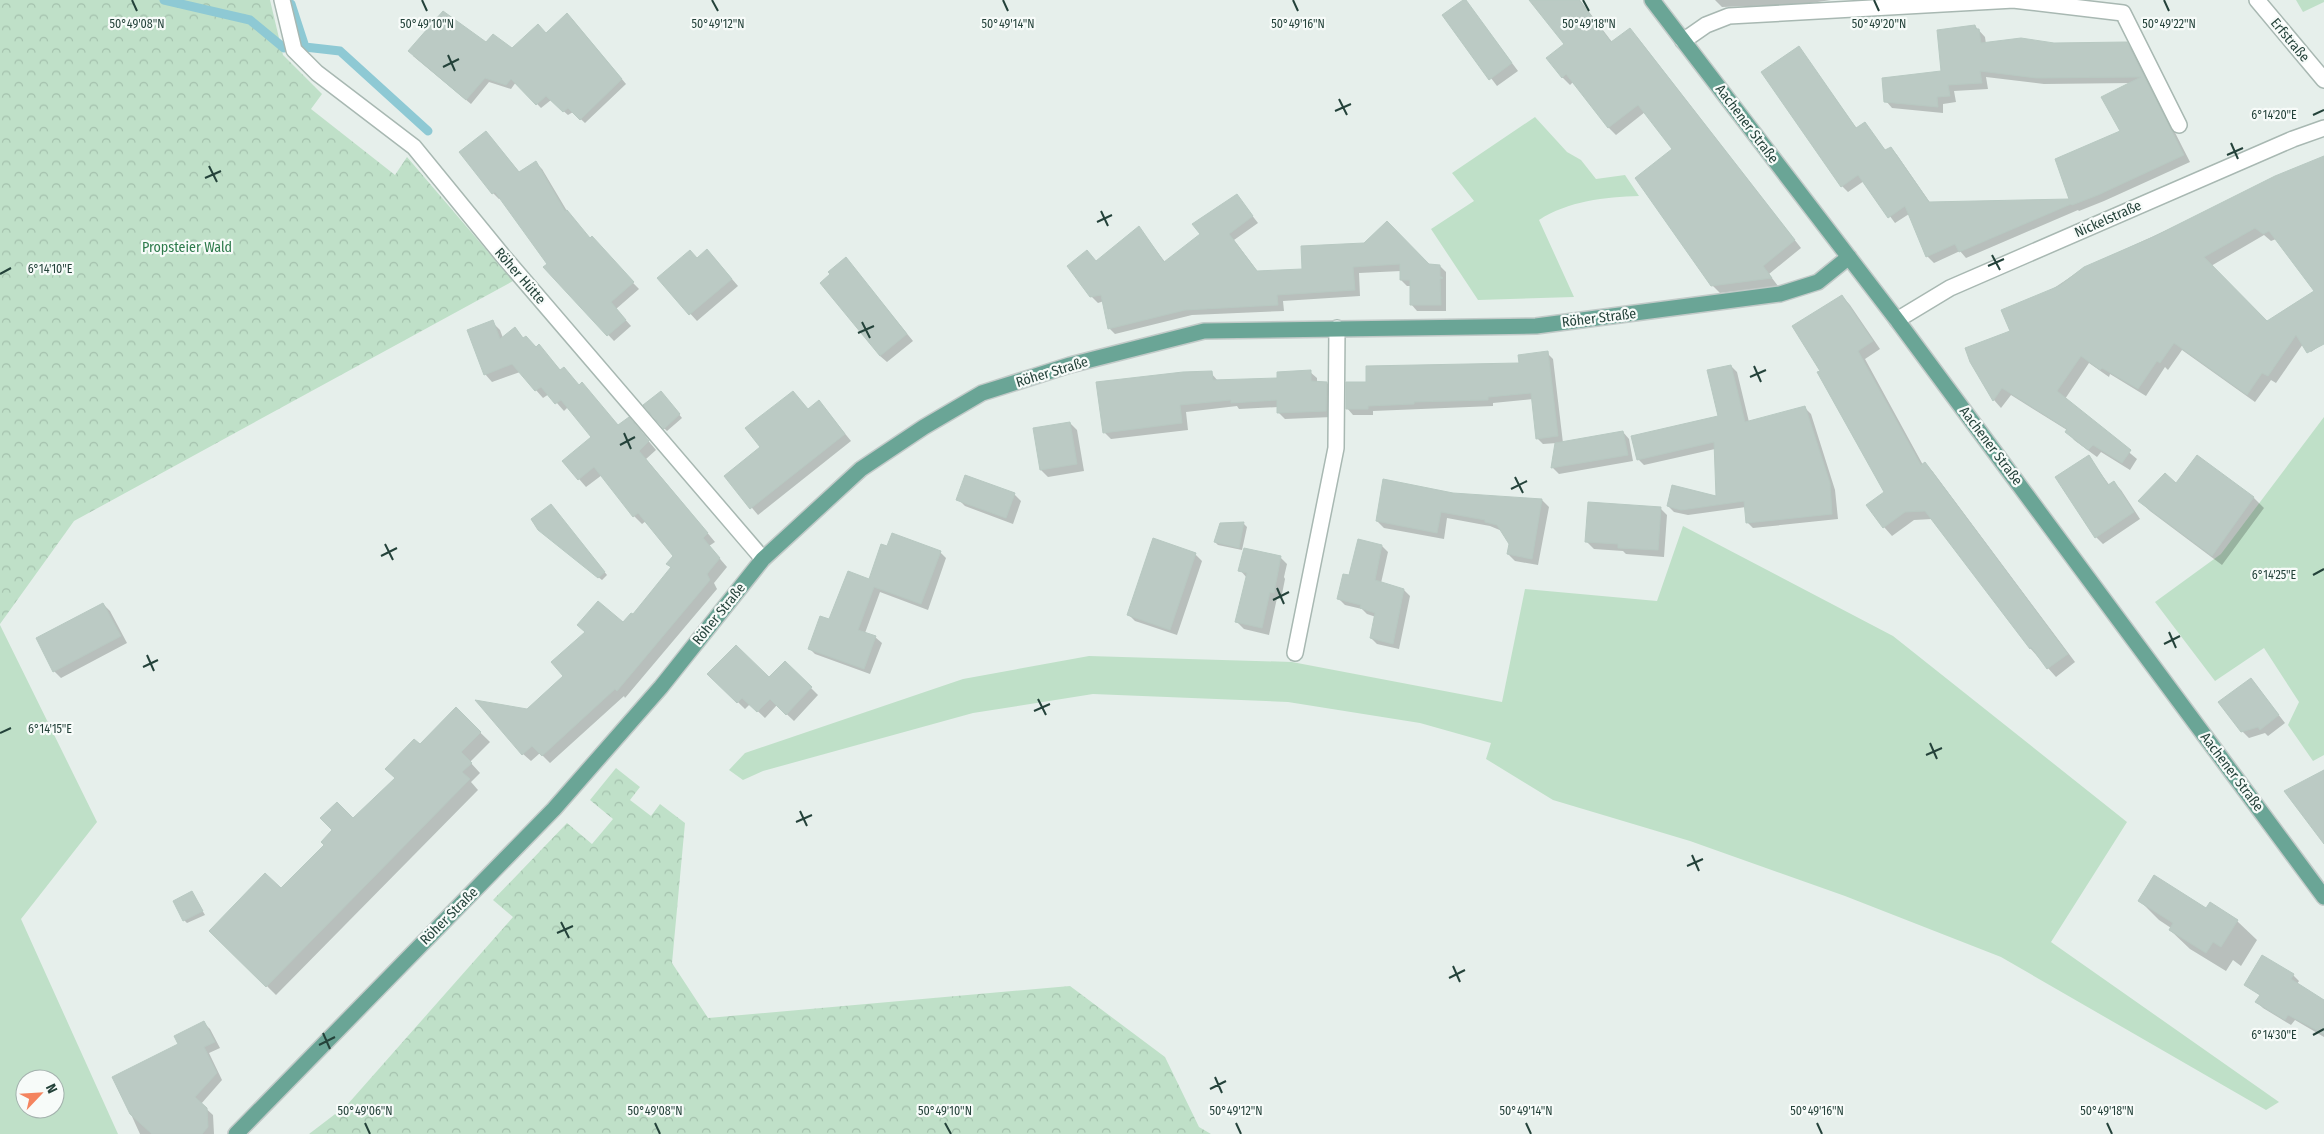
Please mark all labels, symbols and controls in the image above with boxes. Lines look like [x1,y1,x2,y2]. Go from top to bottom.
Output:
street label: Erfstraße [2267,15,2313,65]
text: 50°49'08"N [109,17,165,31]
text: 50°49'10"N [400,17,454,31]
text: 50°49'12"N [691,17,745,31]
text: 50°49'14"N [982,17,1034,31]
text: 50°49'16"N [1271,17,1325,31]
text: 50°49'18"N [1562,17,1616,31]
text: 50°49'20"N [1852,17,1906,31]
text: 50°49'22"N [2142,17,2196,31]
street label: Aachener Straße [1712,81,1782,167]
text: 6°14'20"E [2251,108,2297,122]
street label: Nickelstraße [2072,197,2144,241]
park label: Propsteier Wald [142,239,232,256]
street label: Röher Hütte [491,244,549,308]
text: 6°14'10"E [28,262,73,276]
street label: Röher Straße [1561,305,1637,331]
street label: Röher Straße [1014,353,1090,391]
street label: Aachener Straße [1956,403,2026,489]
text: 6°14'25"E [2252,568,2297,582]
street label: Röher Straße [689,580,749,648]
text: 6°14'15"E [28,722,72,736]
street label: Aachener Straße [2197,729,2267,815]
street label: Röher Straße [417,884,481,948]
text: 6°14'30"E [2251,1028,2297,1042]
north arrow [15,1069,65,1119]
text: N [42,1081,61,1096]
text: 50°49'06"N [338,1104,392,1118]
text: 50°49'08"N [627,1104,683,1118]
text: 50°49'10"N [918,1104,972,1118]
text: 50°49'12"N [1209,1104,1263,1118]
text: 50°49'14"N [1500,1104,1552,1118]
text: 50°49'16"N [1790,1104,1844,1118]
text: 50°49'18"N [2080,1104,2134,1118]

